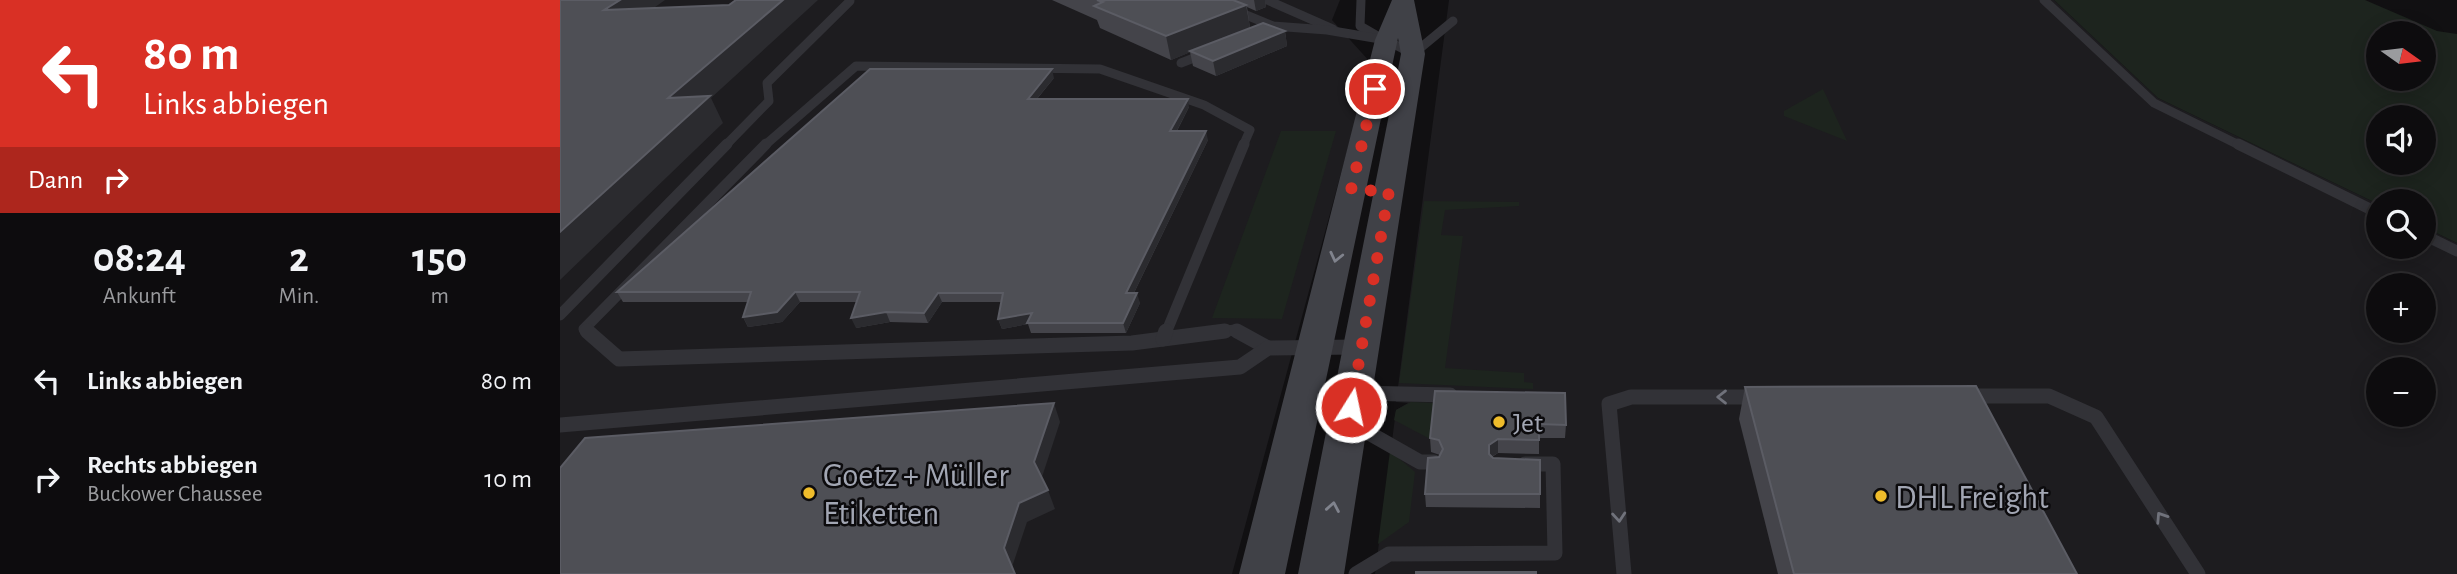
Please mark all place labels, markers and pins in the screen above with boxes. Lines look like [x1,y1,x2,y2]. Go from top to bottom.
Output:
pin [1345,59,1405,119]
place label: Jet [1513,410,1543,438]
marker: Jet [1491,414,1507,430]
place label: Goetz + Müller Etiketten [823,460,1009,531]
place label: DHL Freight [1895,482,2049,515]
marker: Goetz + Müller Etiketten [801,485,817,501]
marker: DHL Freight [1873,488,1889,504]

